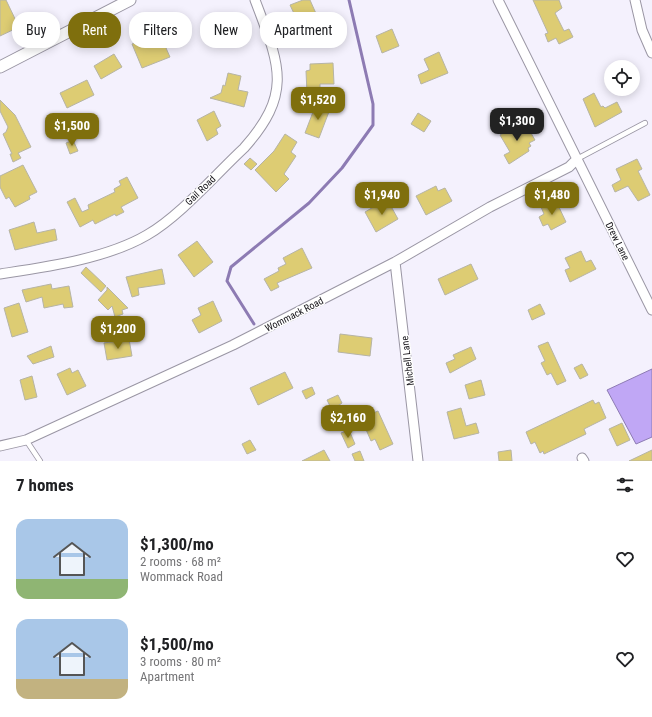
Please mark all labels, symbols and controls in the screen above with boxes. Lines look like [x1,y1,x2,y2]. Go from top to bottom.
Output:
chip: Buy [12,12,60,48]
chip: Rent [68,12,121,48]
chip: Filters [129,12,192,48]
chip: New [200,12,252,48]
chip: Apartment [260,12,347,48]
map controls [604,60,640,96]
button: locate [604,60,640,96]
pin: $1,520 [285,87,351,121]
text: $1,520 [300,92,336,107]
pin: $1,300 [484,108,550,142]
pin: $1,500 [39,113,105,147]
text: $1,300 [499,113,535,128]
text: $1,500 [54,118,90,133]
street label: Gail Road [183,173,218,207]
pin: $1,940 [349,182,415,216]
pin: $1,480 [519,182,585,216]
text: $1,940 [364,187,400,202]
text: $1,480 [534,187,570,202]
street label: Drew Lane [604,220,632,262]
street label: Wommack Road [263,295,325,334]
pin: $1,200 [85,316,151,350]
text: $1,200 [100,321,136,336]
street label: Michell Lane [399,335,416,386]
pin: $2,160 [315,405,381,439]
text: $2,160 [330,410,366,425]
icon: filters [614,474,636,496]
text: 7 homes [16,475,74,495]
text: $1,300/mo [140,534,214,554]
icon: home [48,535,96,583]
icon: heart [614,548,636,570]
text: 2 rooms · 68 m² [140,554,221,569]
text: Wommack Road [140,569,223,584]
text: $1,500/mo [140,634,214,654]
icon: home [48,635,96,683]
icon: heart [614,648,636,670]
text: 3 rooms · 80 m² [140,654,221,669]
text: Apartment [140,669,194,684]

